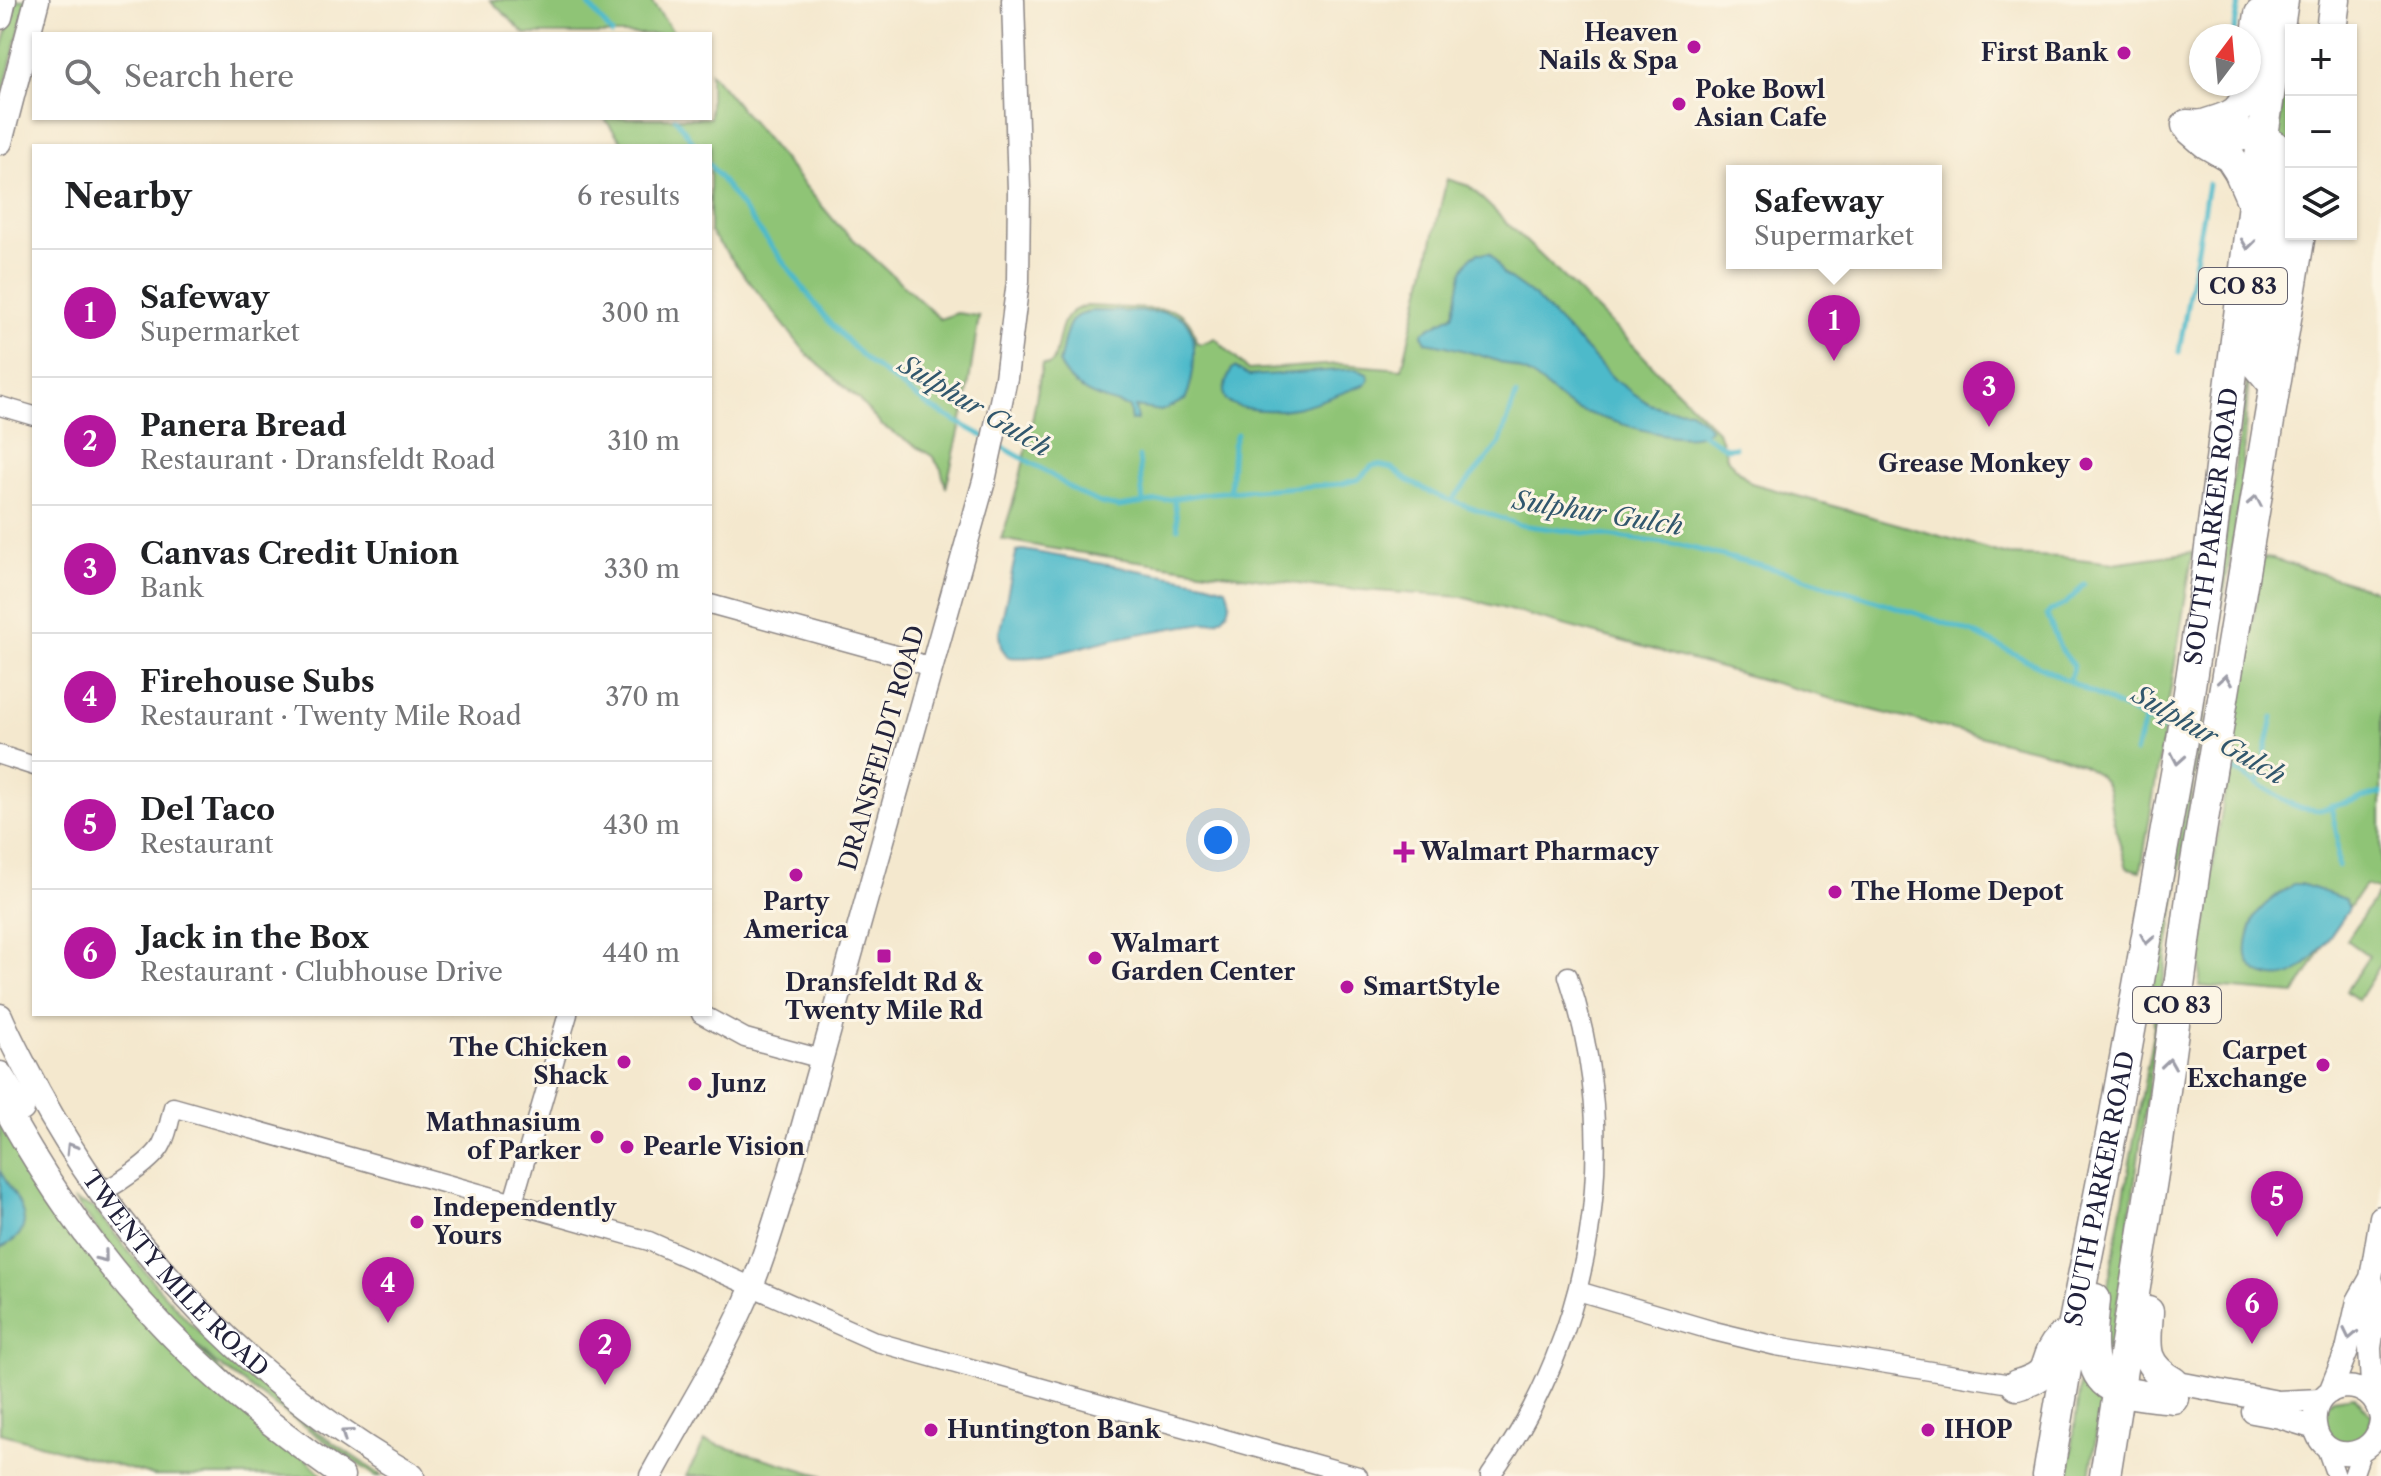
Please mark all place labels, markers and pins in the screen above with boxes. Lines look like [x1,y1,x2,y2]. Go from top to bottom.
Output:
place label: Heaven Nails & Spa [1539,18,1679,75]
marker: Heaven Nails & Spa [1685,38,1703,56]
place label: First Bank [1981,38,2109,67]
marker: First Bank [2115,44,2133,62]
place label: Poke Bowl Asian Cafe [1694,75,1827,132]
marker: Poke Bowl Asian Cafe [1670,95,1688,113]
pin: 1 [1808,295,1860,361]
pin: 3 [1963,361,2015,427]
place label: Grease Monkey [1878,449,2071,478]
marker: Grease Monkey [2077,455,2095,473]
place label: Walmart Pharmacy [1419,837,1660,866]
marker: Walmart Pharmacy [1395,843,1413,861]
marker: Party America [787,866,805,884]
place label: The Home Depot [1851,877,2064,906]
marker: The Home Depot [1826,883,1844,901]
place label: Party America [743,887,849,944]
place label: Walmart Garden Center [1110,929,1295,986]
marker: Dransfeldt Rd & Twenty Mile Rd [875,947,893,965]
marker: Walmart Garden Center [1086,949,1104,967]
place label: Dransfeldt Rd & Twenty Mile Rd [785,968,983,1025]
place label: SmartStyle [1363,972,1500,1001]
marker: SmartStyle [1338,978,1356,996]
place label: The Chicken Shack [449,1033,609,1090]
place label: Carpet Exchange [2187,1036,2307,1093]
marker: The Chicken Shack [615,1053,633,1071]
marker: Carpet Exchange [2314,1056,2332,1074]
place label: Junz [707,1069,766,1098]
marker: Junz [686,1075,704,1093]
place label: Mathnasium of Parker [426,1108,581,1165]
marker: Mathnasium of Parker [588,1128,606,1146]
place label: Pearle Vision [643,1132,806,1161]
marker: Pearle Vision [618,1138,636,1156]
pin: 5 [2251,1171,2303,1237]
place label: Independently Yours [432,1193,617,1250]
marker: Independently Yours [408,1213,426,1231]
pin: 4 [362,1257,414,1323]
pin: 6 [2226,1278,2278,1344]
pin: 2 [579,1319,631,1385]
place label: Huntington Bank [947,1415,1162,1444]
place label: IHOP [1944,1415,2013,1444]
marker: Huntington Bank [922,1421,940,1439]
marker: IHOP [1919,1421,1937,1439]

